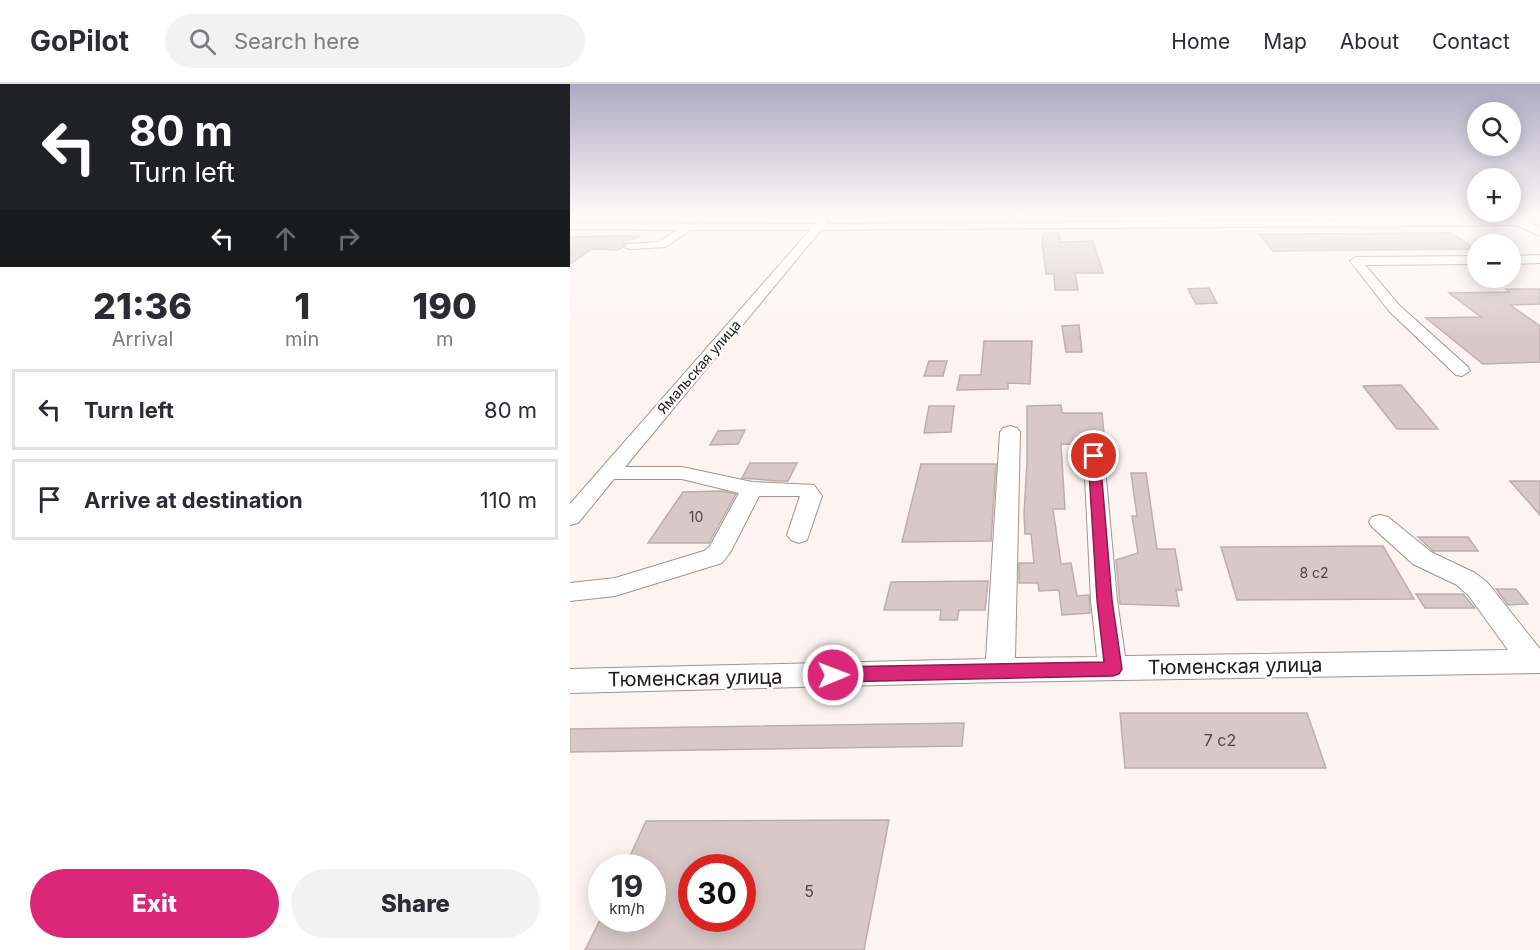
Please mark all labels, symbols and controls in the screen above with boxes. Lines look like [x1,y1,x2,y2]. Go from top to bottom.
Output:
search box [165,14,585,68]
text: GoPilot [30,24,129,58]
icon: search [186,25,219,58]
text: Search here [234,28,360,54]
text: Home [1171,29,1230,54]
text: Map [1263,29,1307,54]
text: About [1340,29,1399,54]
text: Contact [1432,29,1510,54]
map controls [1467,102,1521,288]
button: search [1467,102,1521,156]
text: 80 m [129,105,233,156]
icon: left [30,108,108,186]
text: Turn left [129,156,235,189]
button: + [1467,168,1521,222]
icon: left [206,222,239,255]
icon: ahead [269,222,302,255]
icon: right [332,222,365,255]
button: − [1467,234,1521,288]
text: 21:36 [93,284,192,328]
text: 1 [294,284,310,328]
text: 190 [412,284,477,328]
street label: Ямальская улица [653,316,744,417]
text: Arrival [112,327,173,351]
text: min [285,327,319,351]
text: m [436,327,453,351]
icon: left [33,393,66,426]
text: Turn left [84,397,174,423]
text: 80 m [484,397,537,423]
pin [1068,430,1119,481]
icon: arrive [1077,439,1110,472]
icon: arrive [33,483,66,516]
text: Arrive at destination [84,487,303,513]
text: 110 m [480,487,537,513]
house number: 10 [689,508,703,525]
house number: 8 с2 [1299,564,1329,581]
position arrow [801,643,865,707]
street label: Тюменская улица [1148,652,1322,680]
street label: Тюменская улица [608,664,782,692]
house number: 7 с2 [1204,730,1236,750]
speed limit sign: 30 [678,854,756,932]
text: 19 [611,868,643,904]
button: Exit [30,869,279,938]
button: Share [291,869,540,938]
house number: 5 [804,881,814,901]
text: km/h [609,899,645,918]

